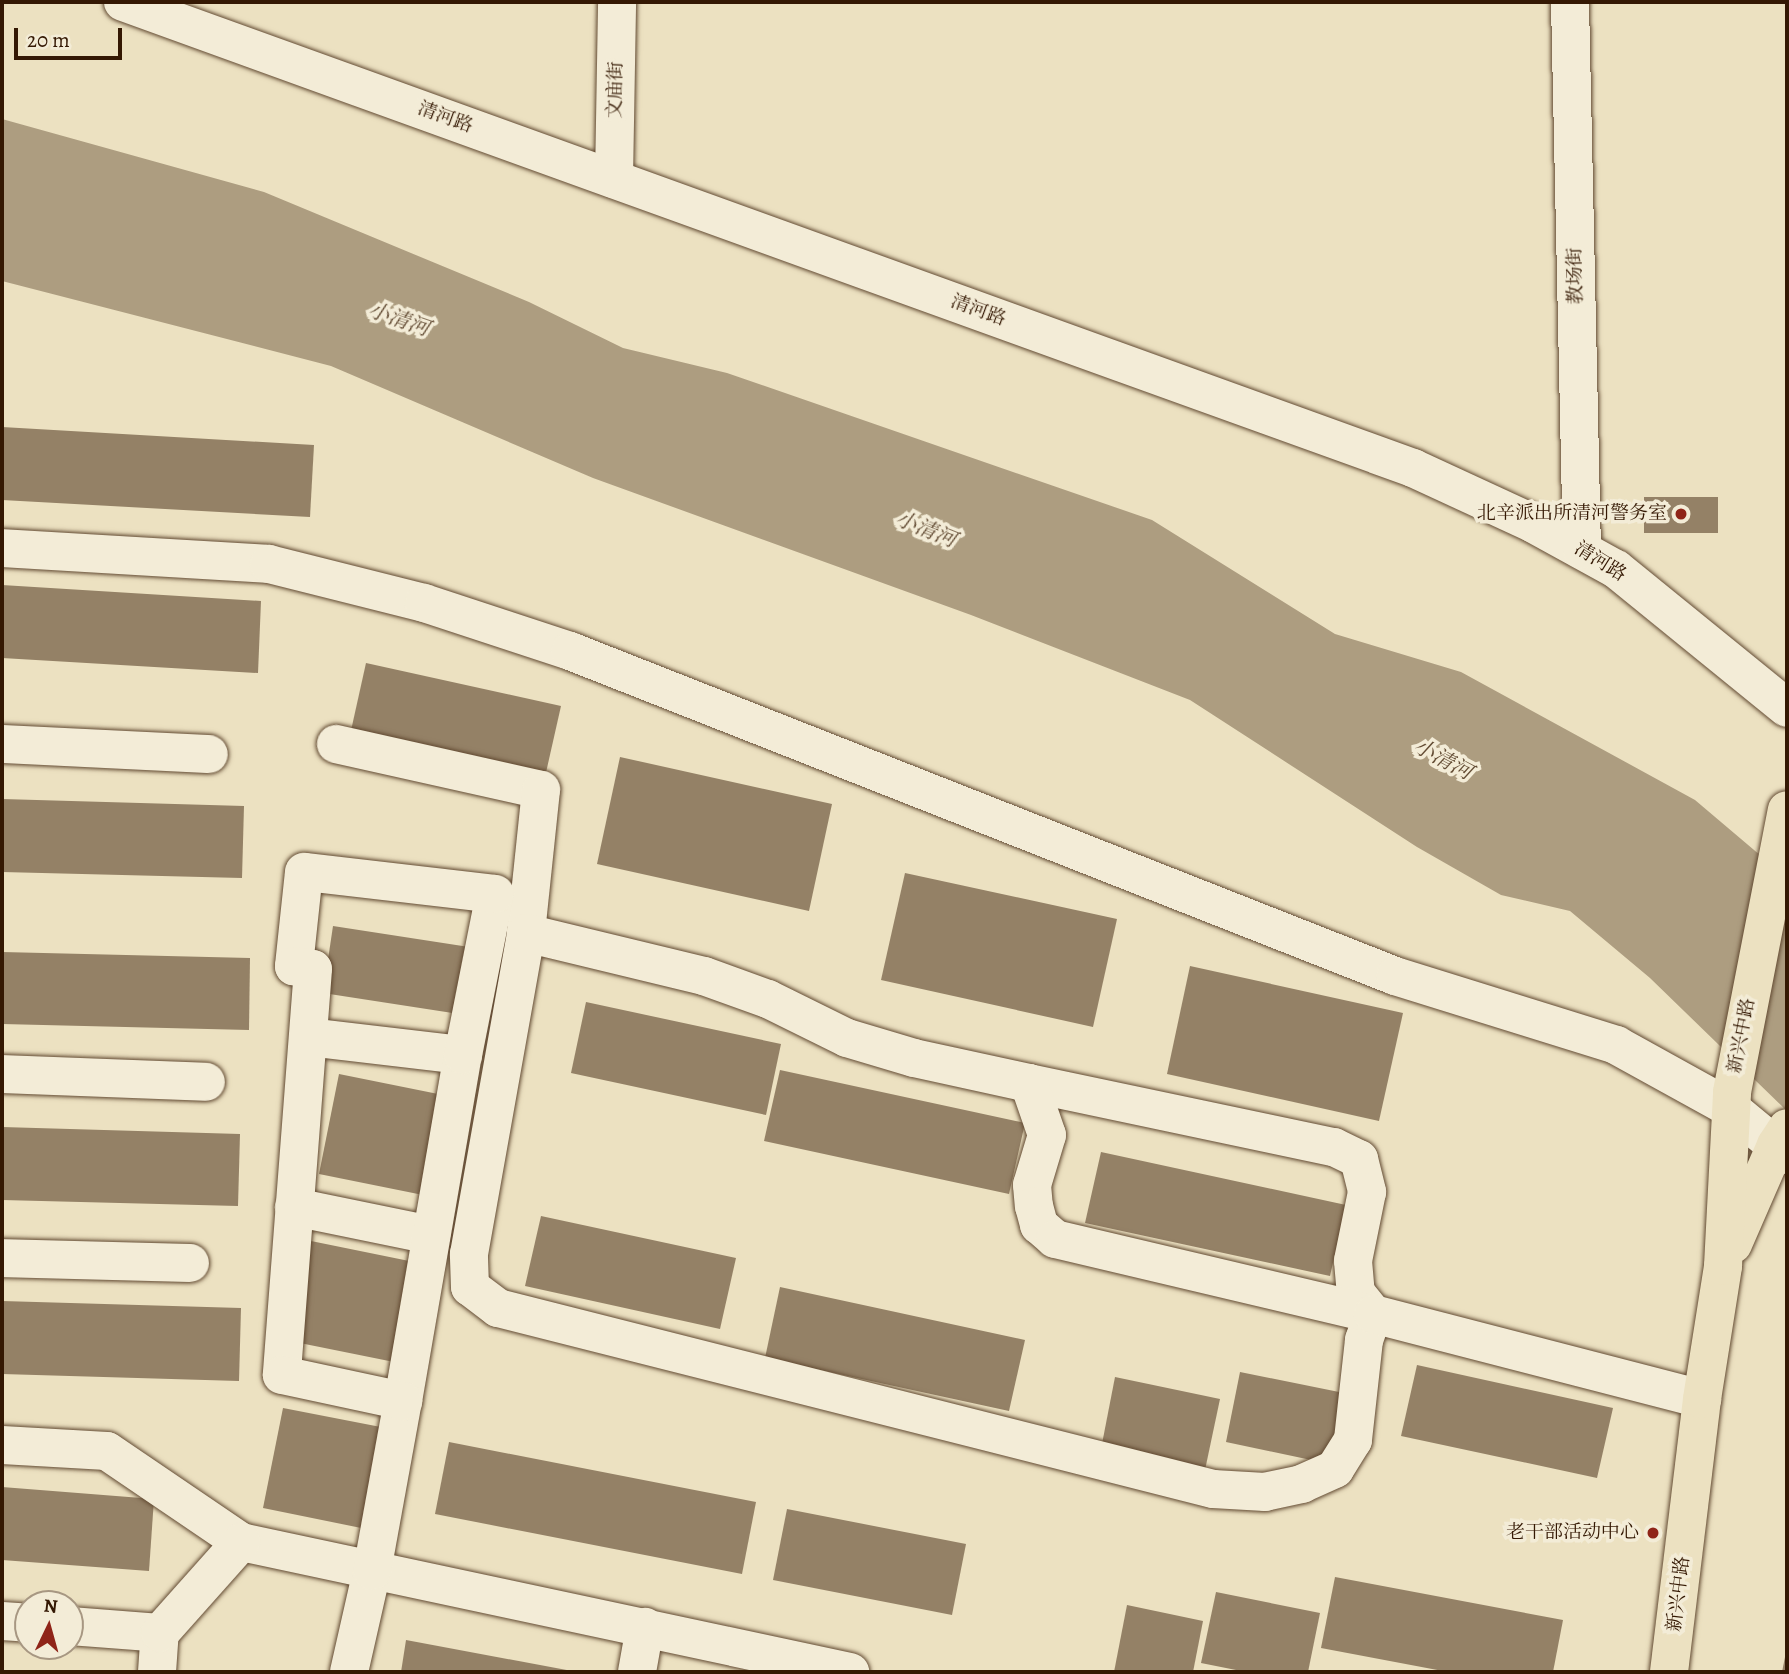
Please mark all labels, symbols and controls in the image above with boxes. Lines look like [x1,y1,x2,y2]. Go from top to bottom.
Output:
scale bar [18,14,126,58]
text: 20 m [27,26,70,54]
street label: 文庙街 [604,61,628,119]
street label: 清河路 [414,98,476,138]
street label: 教场街 [1564,247,1588,305]
street label: 清河路 [947,291,1009,331]
water label: 小清河 [365,297,433,341]
place label: 北辛派出所清河警务室 [1477,503,1667,525]
water label: 小清河 [892,506,960,552]
marker: 北辛派出所清河警务室 [1673,506,1689,522]
street label: 清河路 [1570,537,1630,587]
water label: 小清河 [1409,733,1477,785]
street label: 新兴中路 [1724,997,1760,1075]
place label: 老干部活动中心 [1506,1522,1639,1544]
marker: 老干部活动中心 [1645,1525,1661,1541]
street label: 新兴中路 [1663,1555,1695,1633]
north arrow [14,1590,84,1660]
text: N [43,1593,59,1620]

